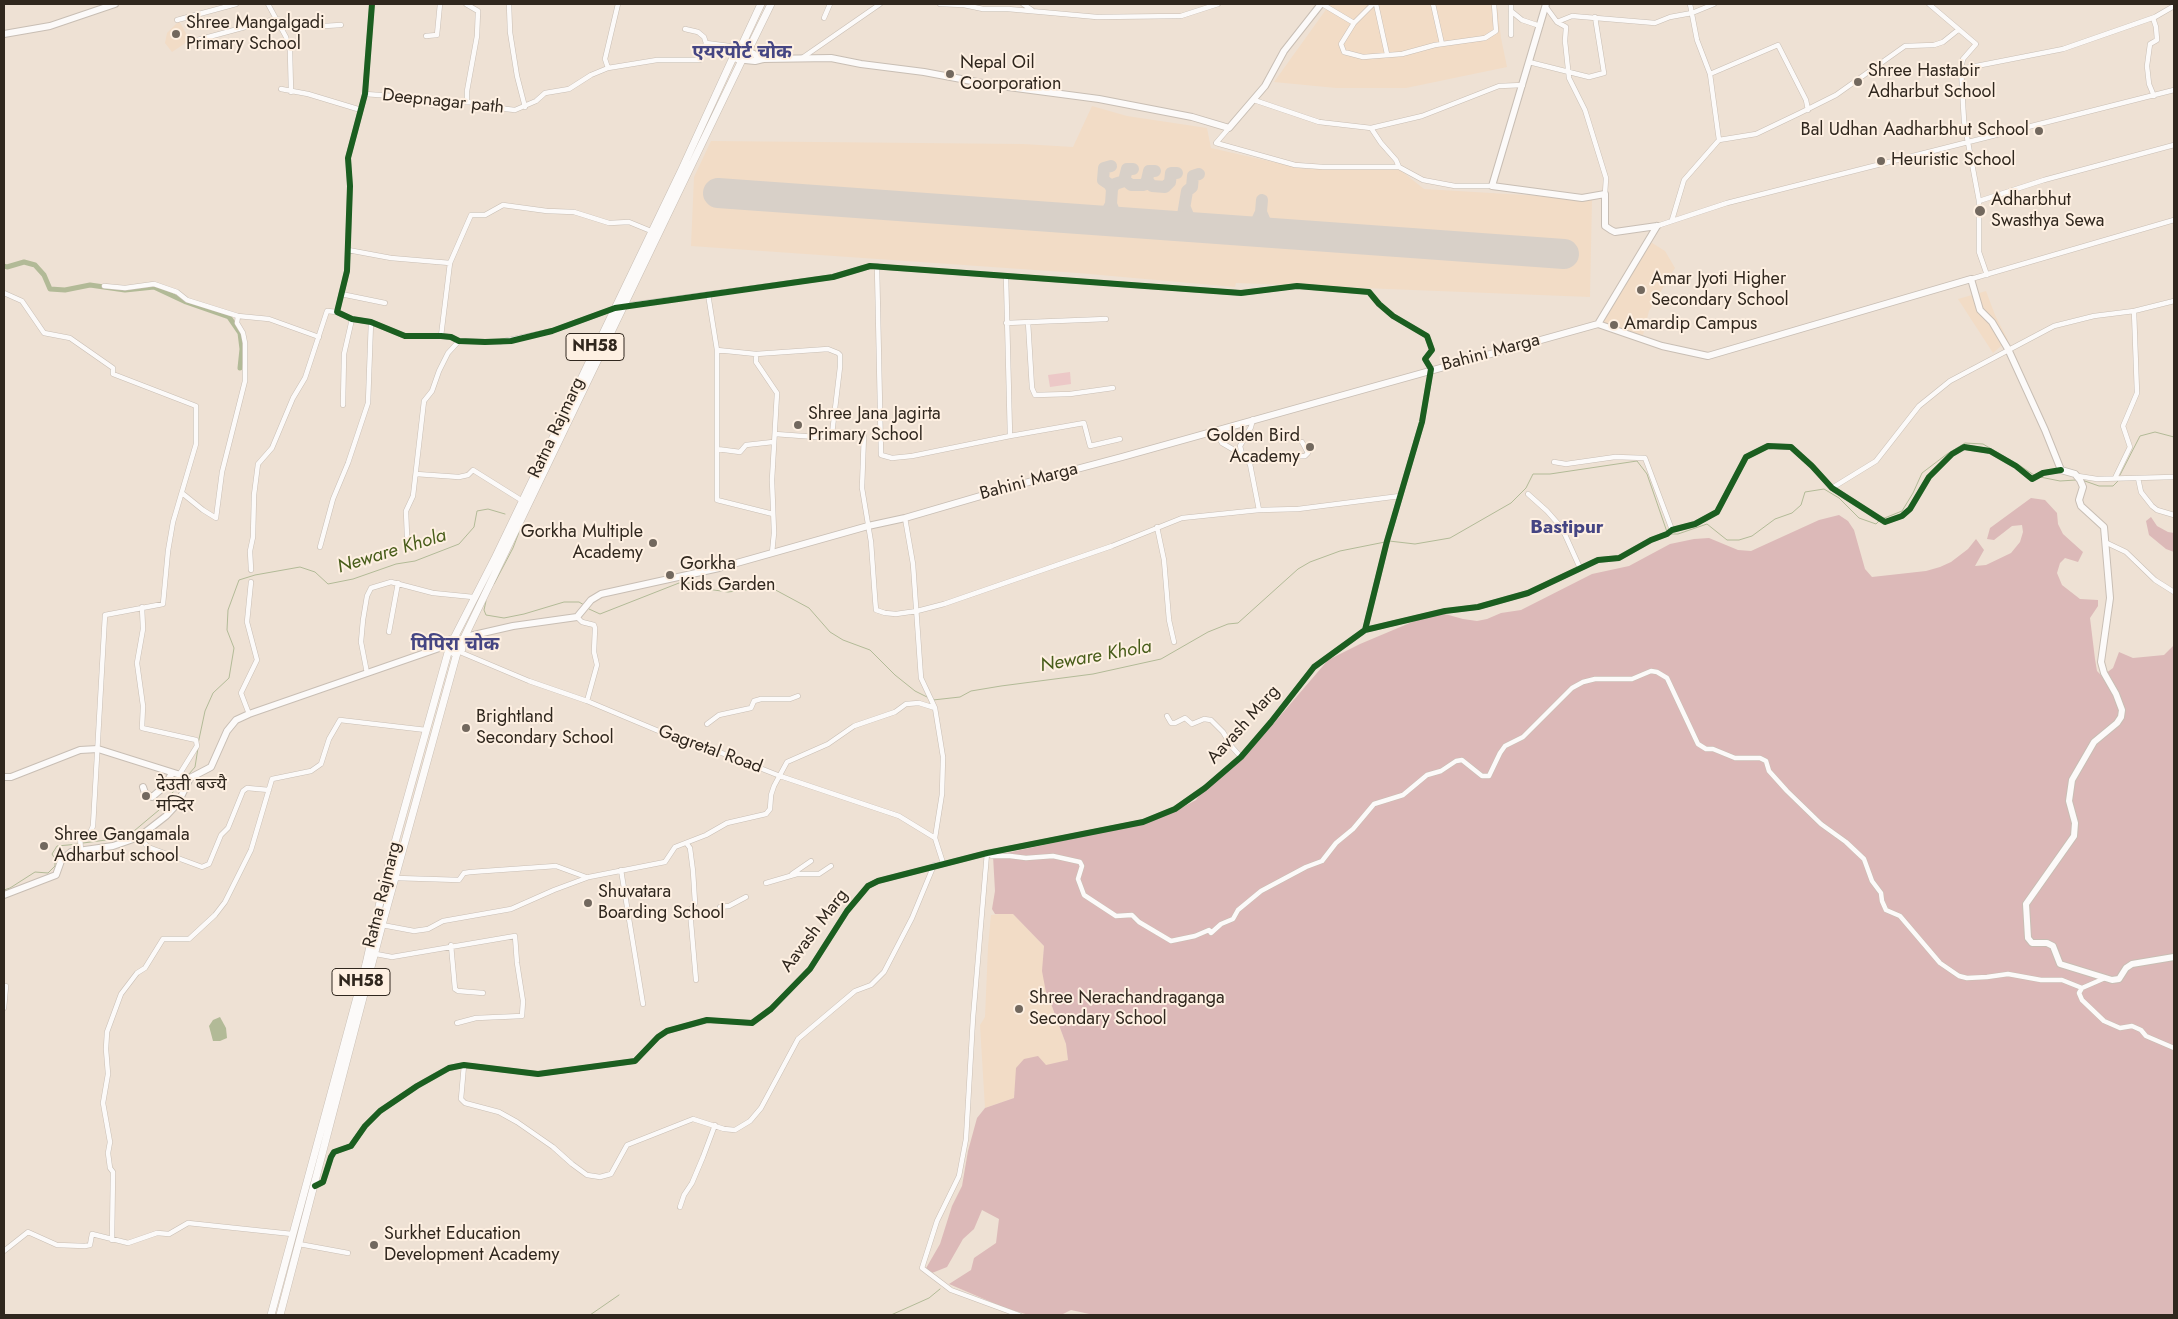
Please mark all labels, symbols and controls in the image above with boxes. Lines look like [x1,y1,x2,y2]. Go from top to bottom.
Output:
place label: Shree Mangalgadi Primary School [186,13,325,56]
marker: Shree Mangalgadi Primary School [170,28,182,40]
district label: एयरपोर्ट चोक [692,42,792,64]
place label: Nepal Oil Coorporation [960,53,1061,96]
place label: Shree Hastabir Adharbut School [1868,61,1996,104]
marker: Nepal Oil Coorporation [944,68,956,80]
marker: Shree Hastabir Adharbut School [1852,76,1864,88]
street label: Deepnagar path [381,85,505,119]
place label: Bal Udhan Aadharbhut School [1801,120,2029,142]
marker: Bal Udhan Aadharbhut School [2033,125,2045,137]
place label: Heuristic School [1891,150,2015,172]
marker: Heuristic School [1875,155,1887,167]
place label: Adharbhut Swasthya Sewa [1991,190,2104,232]
marker: Adharbhut Swasthya Sewa [1973,204,1987,218]
place label: Amar Jyoti Higher Secondary School [1651,269,1789,312]
marker: Amar Jyoti Higher Secondary School [1635,284,1647,296]
place label: Amardip Campus [1624,314,1757,336]
marker: Amardip Campus [1608,319,1620,331]
street label: Bahini Marga [1440,330,1542,376]
road number: NH58 [566,334,624,361]
street label: Ratna Rajmarg [524,374,590,482]
place label: Shree Jana Jagirta Primary School [808,404,941,446]
marker: Shree Jana Jagirta Primary School [792,419,804,431]
place label: Golden Bird Academy [1207,426,1300,468]
marker: Golden Bird Academy [1304,441,1316,453]
street label: Bahini Marga [978,459,1080,505]
district label: Bastipur [1530,517,1604,539]
place label: Gorkha Multiple Academy [521,522,643,564]
water label: Neware Khola [335,525,449,579]
marker: Gorkha Multiple Academy [647,537,659,549]
place label: Gorkha Kids Garden [680,554,776,596]
marker: Gorkha Kids Garden [664,569,676,581]
district label: पिपिरा चोक [411,634,499,656]
water label: Neware Khola [1039,636,1153,678]
street label: Aavash Marg [1203,681,1285,769]
place label: Brightland Secondary School [476,707,614,750]
street label: Gagretal Road [655,721,765,779]
marker: Brightland Secondary School [460,722,472,734]
place label: देउती बज्यै मन्दिर [156,775,227,818]
marker: देउती बज्यै मन्दिर [140,790,152,802]
place label: Shree Gangamala Adharbut school [54,825,190,868]
marker: Shree Gangamala Adharbut school [38,840,50,852]
street label: Ratna Rajmarg [359,840,407,950]
place label: Shuvatara Boarding School [598,882,724,924]
street label: Aavash Marg [777,885,853,977]
marker: Shuvatara Boarding School [582,897,594,909]
road number: NH58 [332,969,390,996]
place label: Shree Nerachandraganga Secondary School [1029,988,1225,1030]
marker: Shree Nerachandraganga Secondary School [1013,1003,1025,1015]
place label: Surkhet Education Development Academy [384,1224,559,1266]
marker: Surkhet Education Development Academy [368,1239,380,1251]

